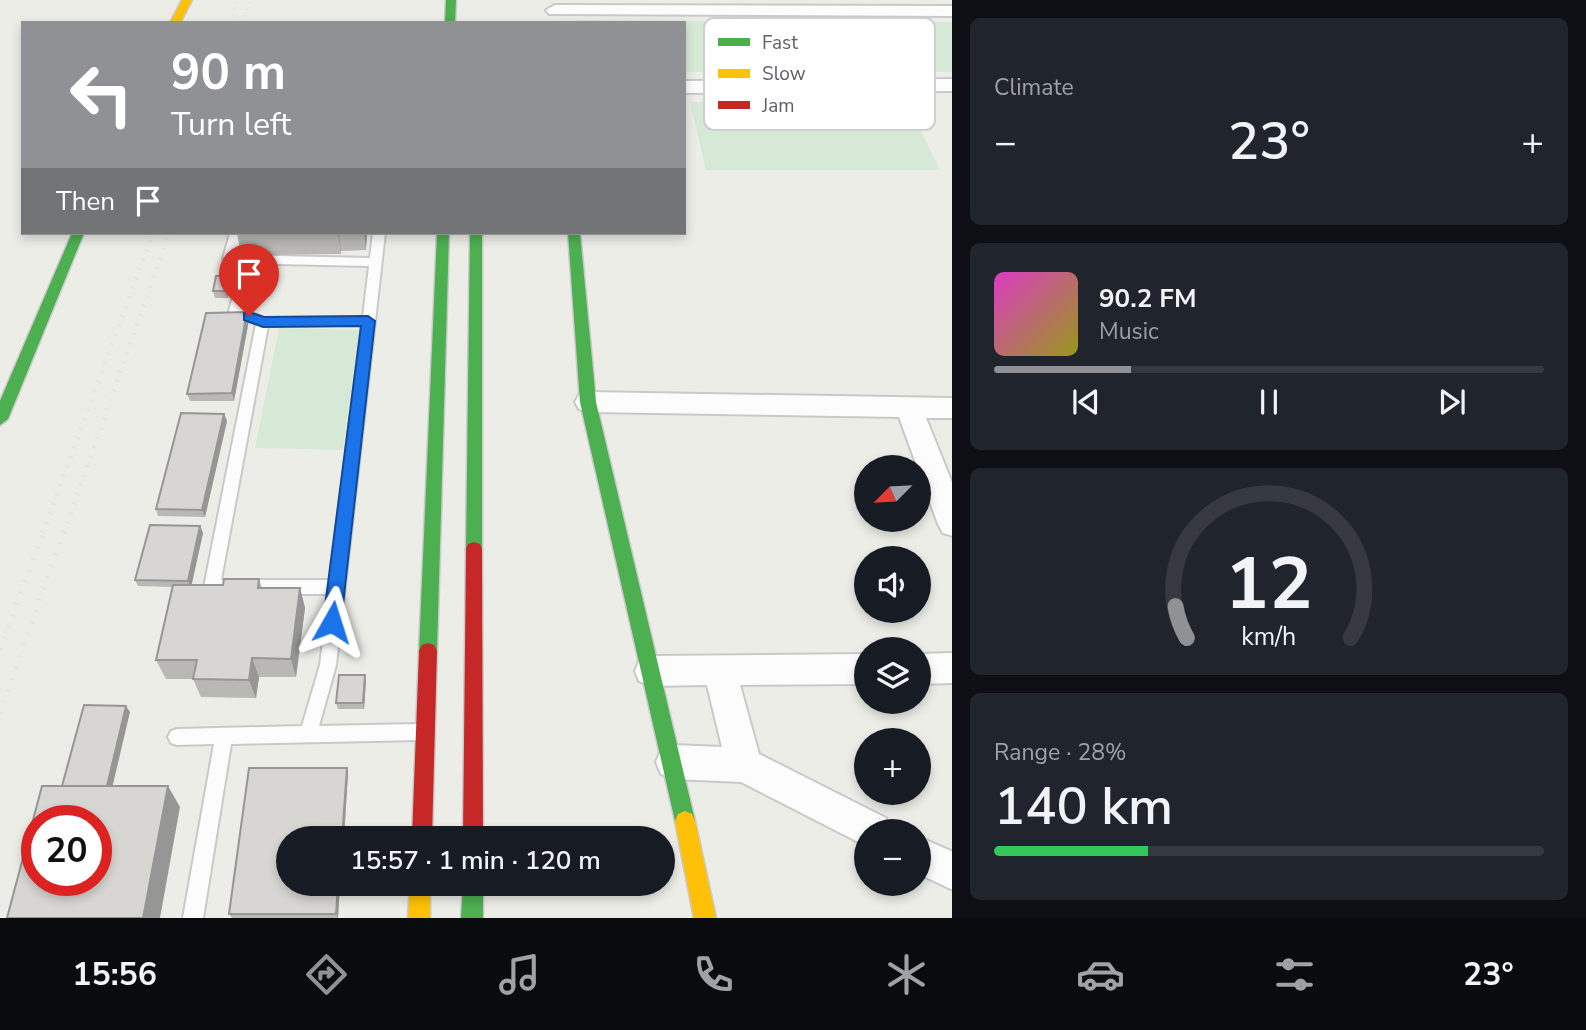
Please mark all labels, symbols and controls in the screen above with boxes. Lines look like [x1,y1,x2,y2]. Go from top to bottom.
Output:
legend [704,18,935,130]
text: Fast [762,30,798,56]
text: 90 m [171,39,286,106]
icon: left [56,49,147,140]
text: Slow [762,61,806,87]
text: Climate [994,72,1074,103]
text: Jam [761,93,795,119]
text: Turn left [171,103,291,146]
text: 23° [1228,106,1310,177]
text: − [994,117,1017,168]
text: + [1521,117,1544,168]
icon: arrive [129,182,167,220]
text: Then [56,184,115,219]
pin [219,244,279,316]
icon: arrive [230,255,268,293]
text: 90.2 FM [1099,281,1196,316]
text: Music [1099,316,1159,347]
icon: previous [1067,383,1105,421]
icon: pause [1250,383,1288,421]
icon: next [1433,383,1471,421]
north arrow [854,455,931,532]
map controls [854,455,931,896]
text: 12 [1225,534,1313,634]
button: sound [854,546,931,623]
position arrow [295,585,369,659]
text: km/h [1241,619,1297,653]
button: layers [854,637,931,714]
button: + [854,728,931,805]
text: Range · 28% [994,737,1126,768]
text: 140 km [994,771,1173,842]
speed limit sign: 20 [21,805,112,896]
button: − [854,819,931,896]
text: 15:57 · 1 min · 120 m [350,843,601,878]
icon: directions [302,950,351,999]
icon: music [495,950,544,999]
icon: phone [689,950,738,999]
icon: climate [882,950,931,999]
icon: car [1076,950,1125,999]
icon: filters [1270,950,1319,999]
text: 15:56 [72,953,157,996]
text: 23° [1463,953,1514,996]

